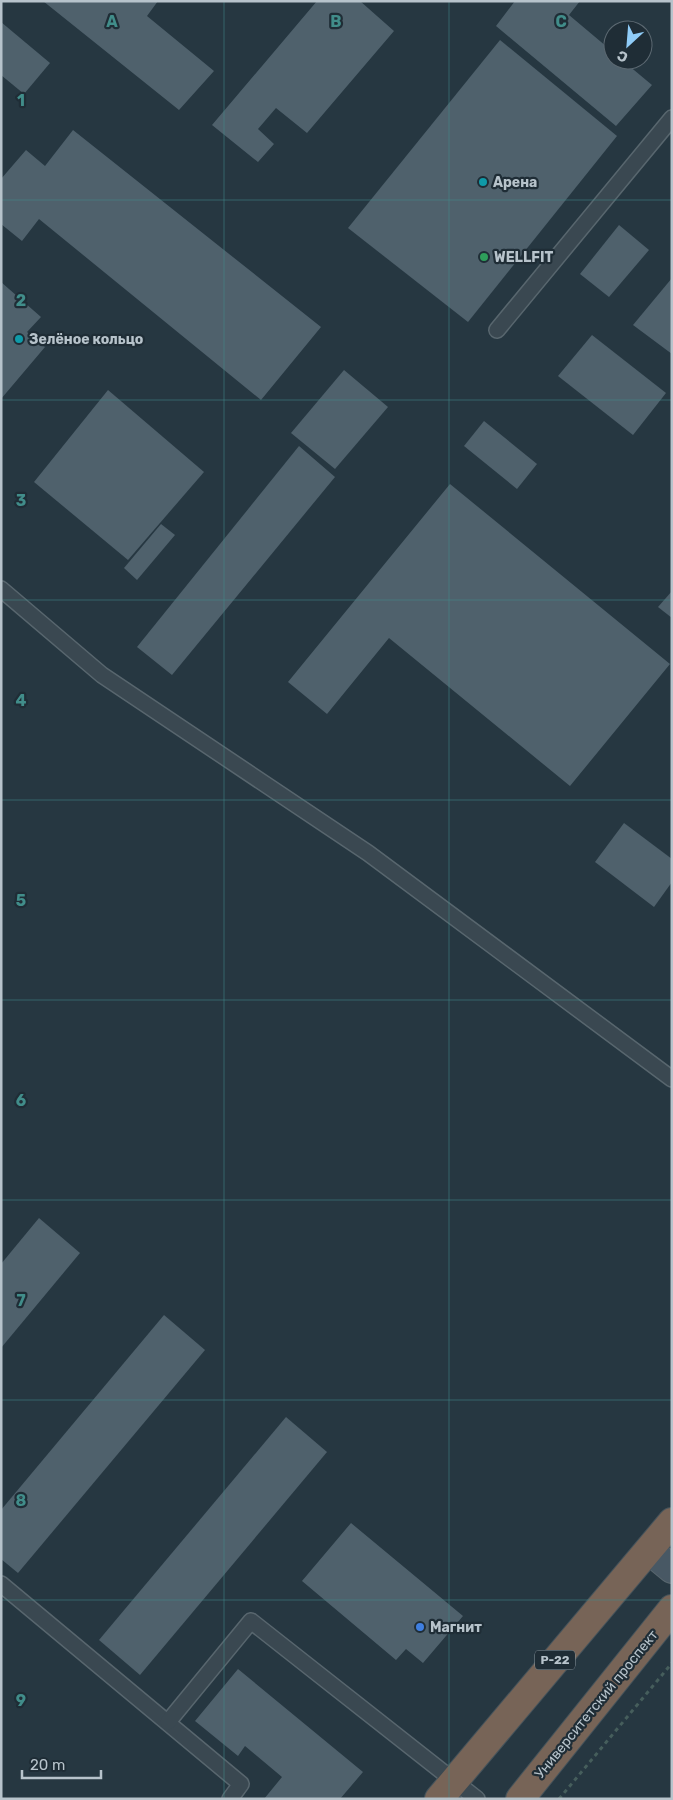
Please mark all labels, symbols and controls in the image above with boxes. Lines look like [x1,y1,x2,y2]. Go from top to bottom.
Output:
text: A [106,12,118,31]
text: B [330,12,342,31]
text: C [555,12,567,31]
north arrow [603,20,653,70]
text: С [614,46,631,66]
text: 1 [17,91,25,110]
place label: Арена [493,174,537,191]
marker: Арена [477,176,489,188]
place label: WELLFIT [494,249,553,266]
marker: WELLFIT [478,251,490,263]
text: 2 [16,291,26,310]
place label: Зелёное кольцо [29,331,143,348]
marker: Зелёное кольцо [13,333,25,345]
text: 3 [16,491,26,510]
text: 4 [16,691,27,710]
text: 5 [16,891,26,910]
text: 6 [16,1091,26,1110]
text: 7 [16,1291,26,1310]
text: 8 [16,1491,27,1510]
place label: Магнит [430,1619,482,1636]
marker: Магнит [414,1621,426,1633]
street label: Университетский проспект [531,1627,662,1782]
road number: Р-22 [535,1650,575,1670]
text: 9 [16,1691,26,1710]
scale bar [22,1748,101,1780]
text: 20 m [30,1756,65,1774]

